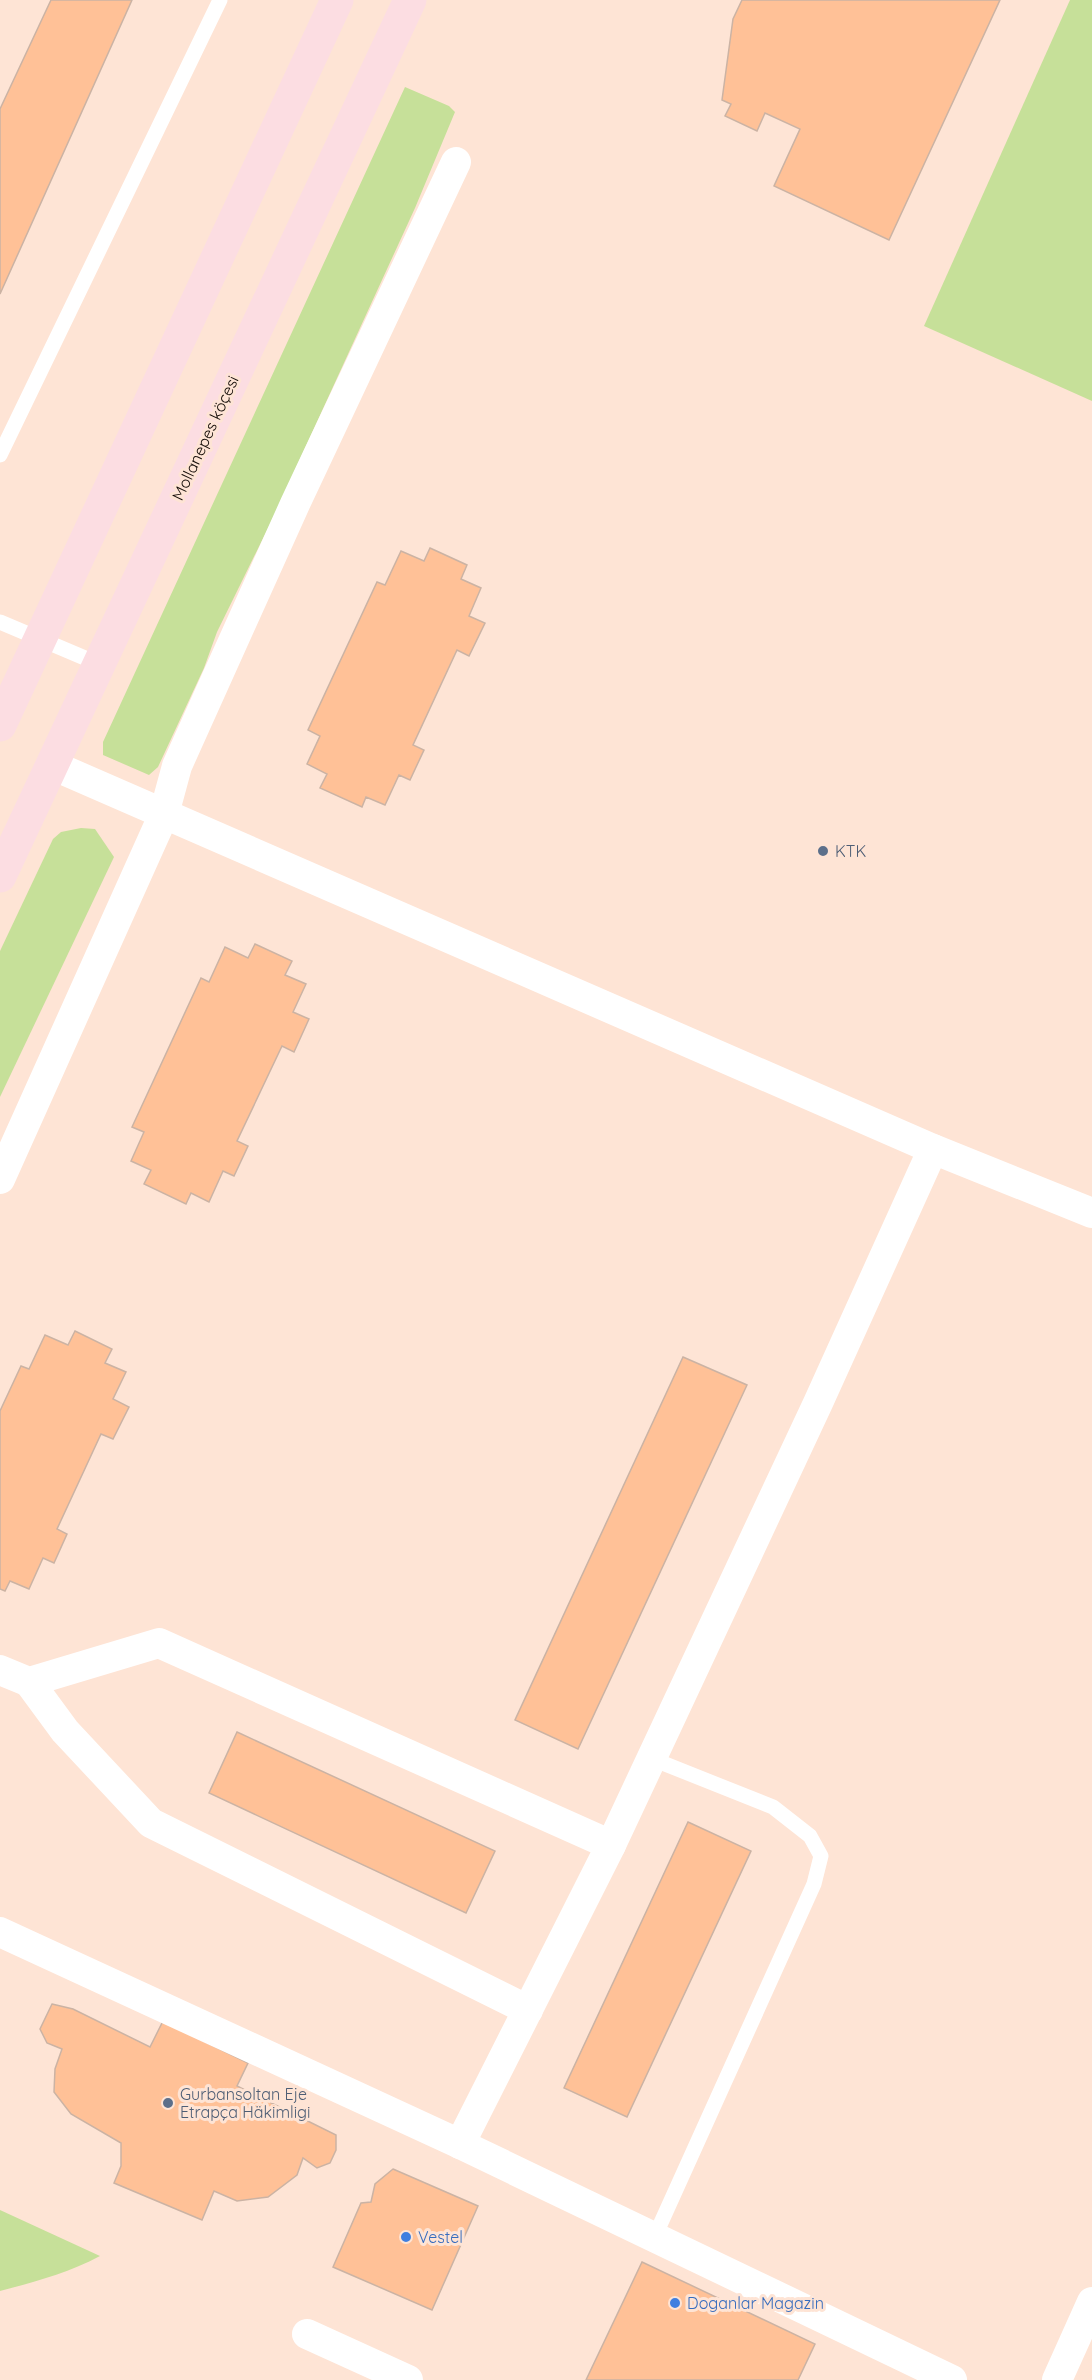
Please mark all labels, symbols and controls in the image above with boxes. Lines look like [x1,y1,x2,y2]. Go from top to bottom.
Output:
street label: Mollanepes köçesi [167,372,243,504]
place label: KTK [835,841,866,861]
marker: KTK [816,844,830,858]
place label: Gurbansoltan Eje Etrapça Häkimligi [180,2084,311,2122]
marker: Gurbansoltan Eje Etrapça Häkimligi [161,2096,175,2110]
place label: Vestel [418,2227,463,2247]
marker: Vestel [399,2230,413,2244]
place label: Doganlar Magazin [687,2293,824,2313]
marker: Doganlar Magazin [668,2296,682,2310]

